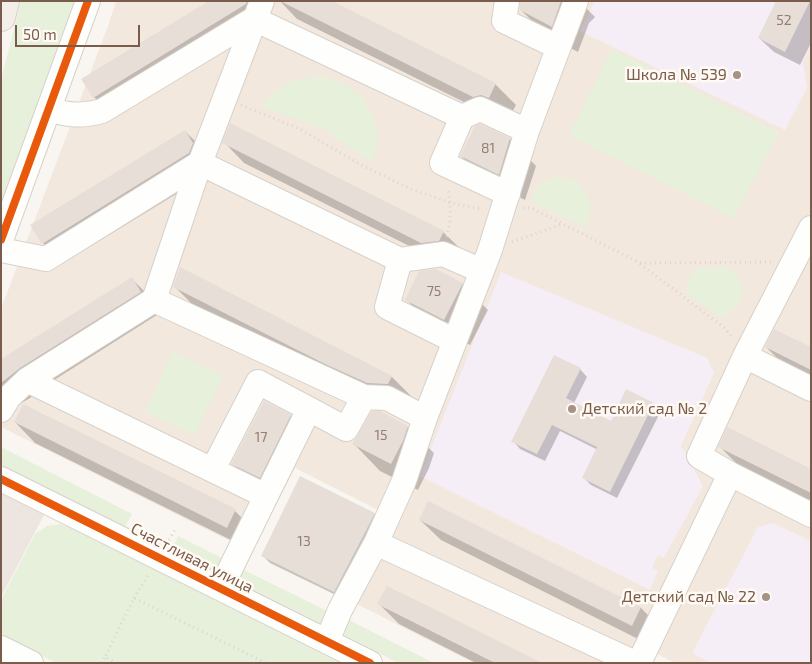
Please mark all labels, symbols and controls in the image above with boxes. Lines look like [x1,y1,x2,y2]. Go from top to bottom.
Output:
house number: 52 [776,12,792,28]
scale bar [18,15,142,47]
text: 50 m [23,25,57,43]
place label: Школа № 539 [626,65,727,85]
marker: Школа № 539 [731,69,743,81]
house number: 81 [481,140,495,156]
house number: 75 [427,283,441,299]
place label: Детский сад № 2 [582,399,707,419]
marker: Детский сад № 2 [566,403,578,415]
house number: 15 [374,427,388,443]
house number: 17 [255,429,267,445]
street label: Счастливая улица [128,519,256,597]
house number: 13 [297,533,311,549]
place label: Детский сад № 22 [622,587,756,607]
marker: Детский сад № 22 [760,591,772,603]

